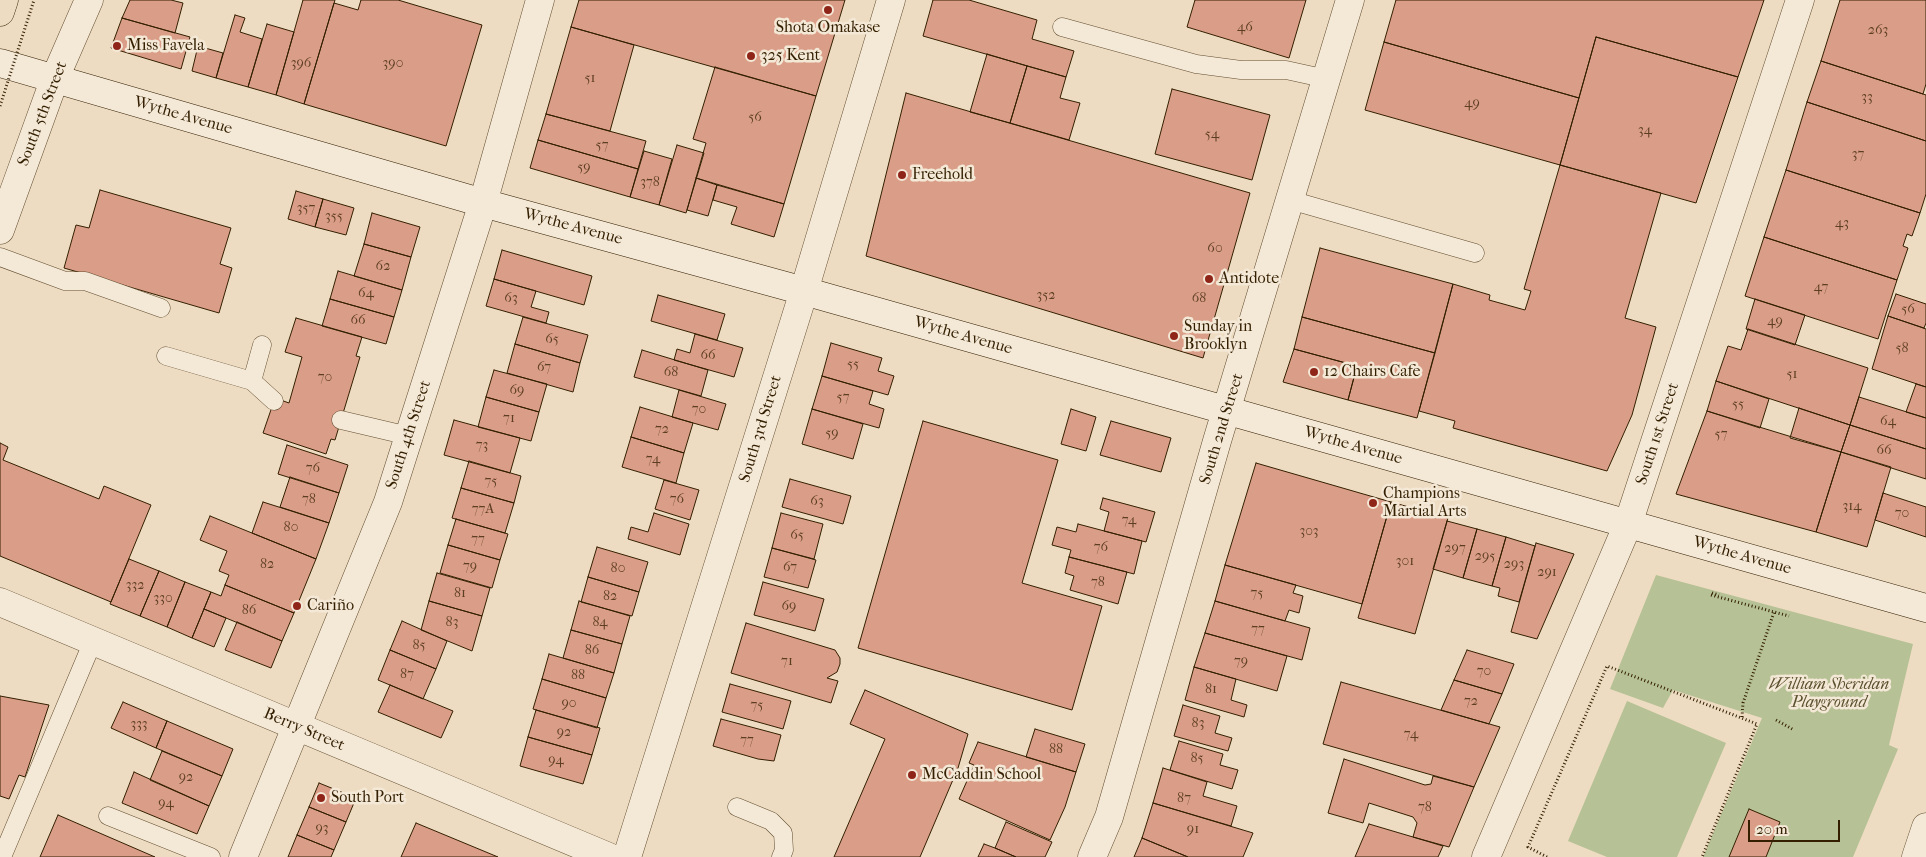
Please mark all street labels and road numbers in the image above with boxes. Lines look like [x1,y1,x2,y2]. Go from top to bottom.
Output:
street label: South 5th Street [14,59,72,169]
street label: Wythe Avenue [132,93,234,139]
street label: Wythe Avenue [522,205,624,249]
street label: Wythe Avenue [912,313,1014,359]
street label: South 2nd Street [1196,371,1248,487]
street label: South 3rd Street [736,373,786,485]
street label: South 4th Street [382,378,436,492]
street label: South 1st Street [1632,380,1684,488]
street label: Wythe Avenue [1302,423,1404,469]
street label: Wythe Avenue [1691,533,1793,579]
street label: Berry Street [261,704,347,756]

